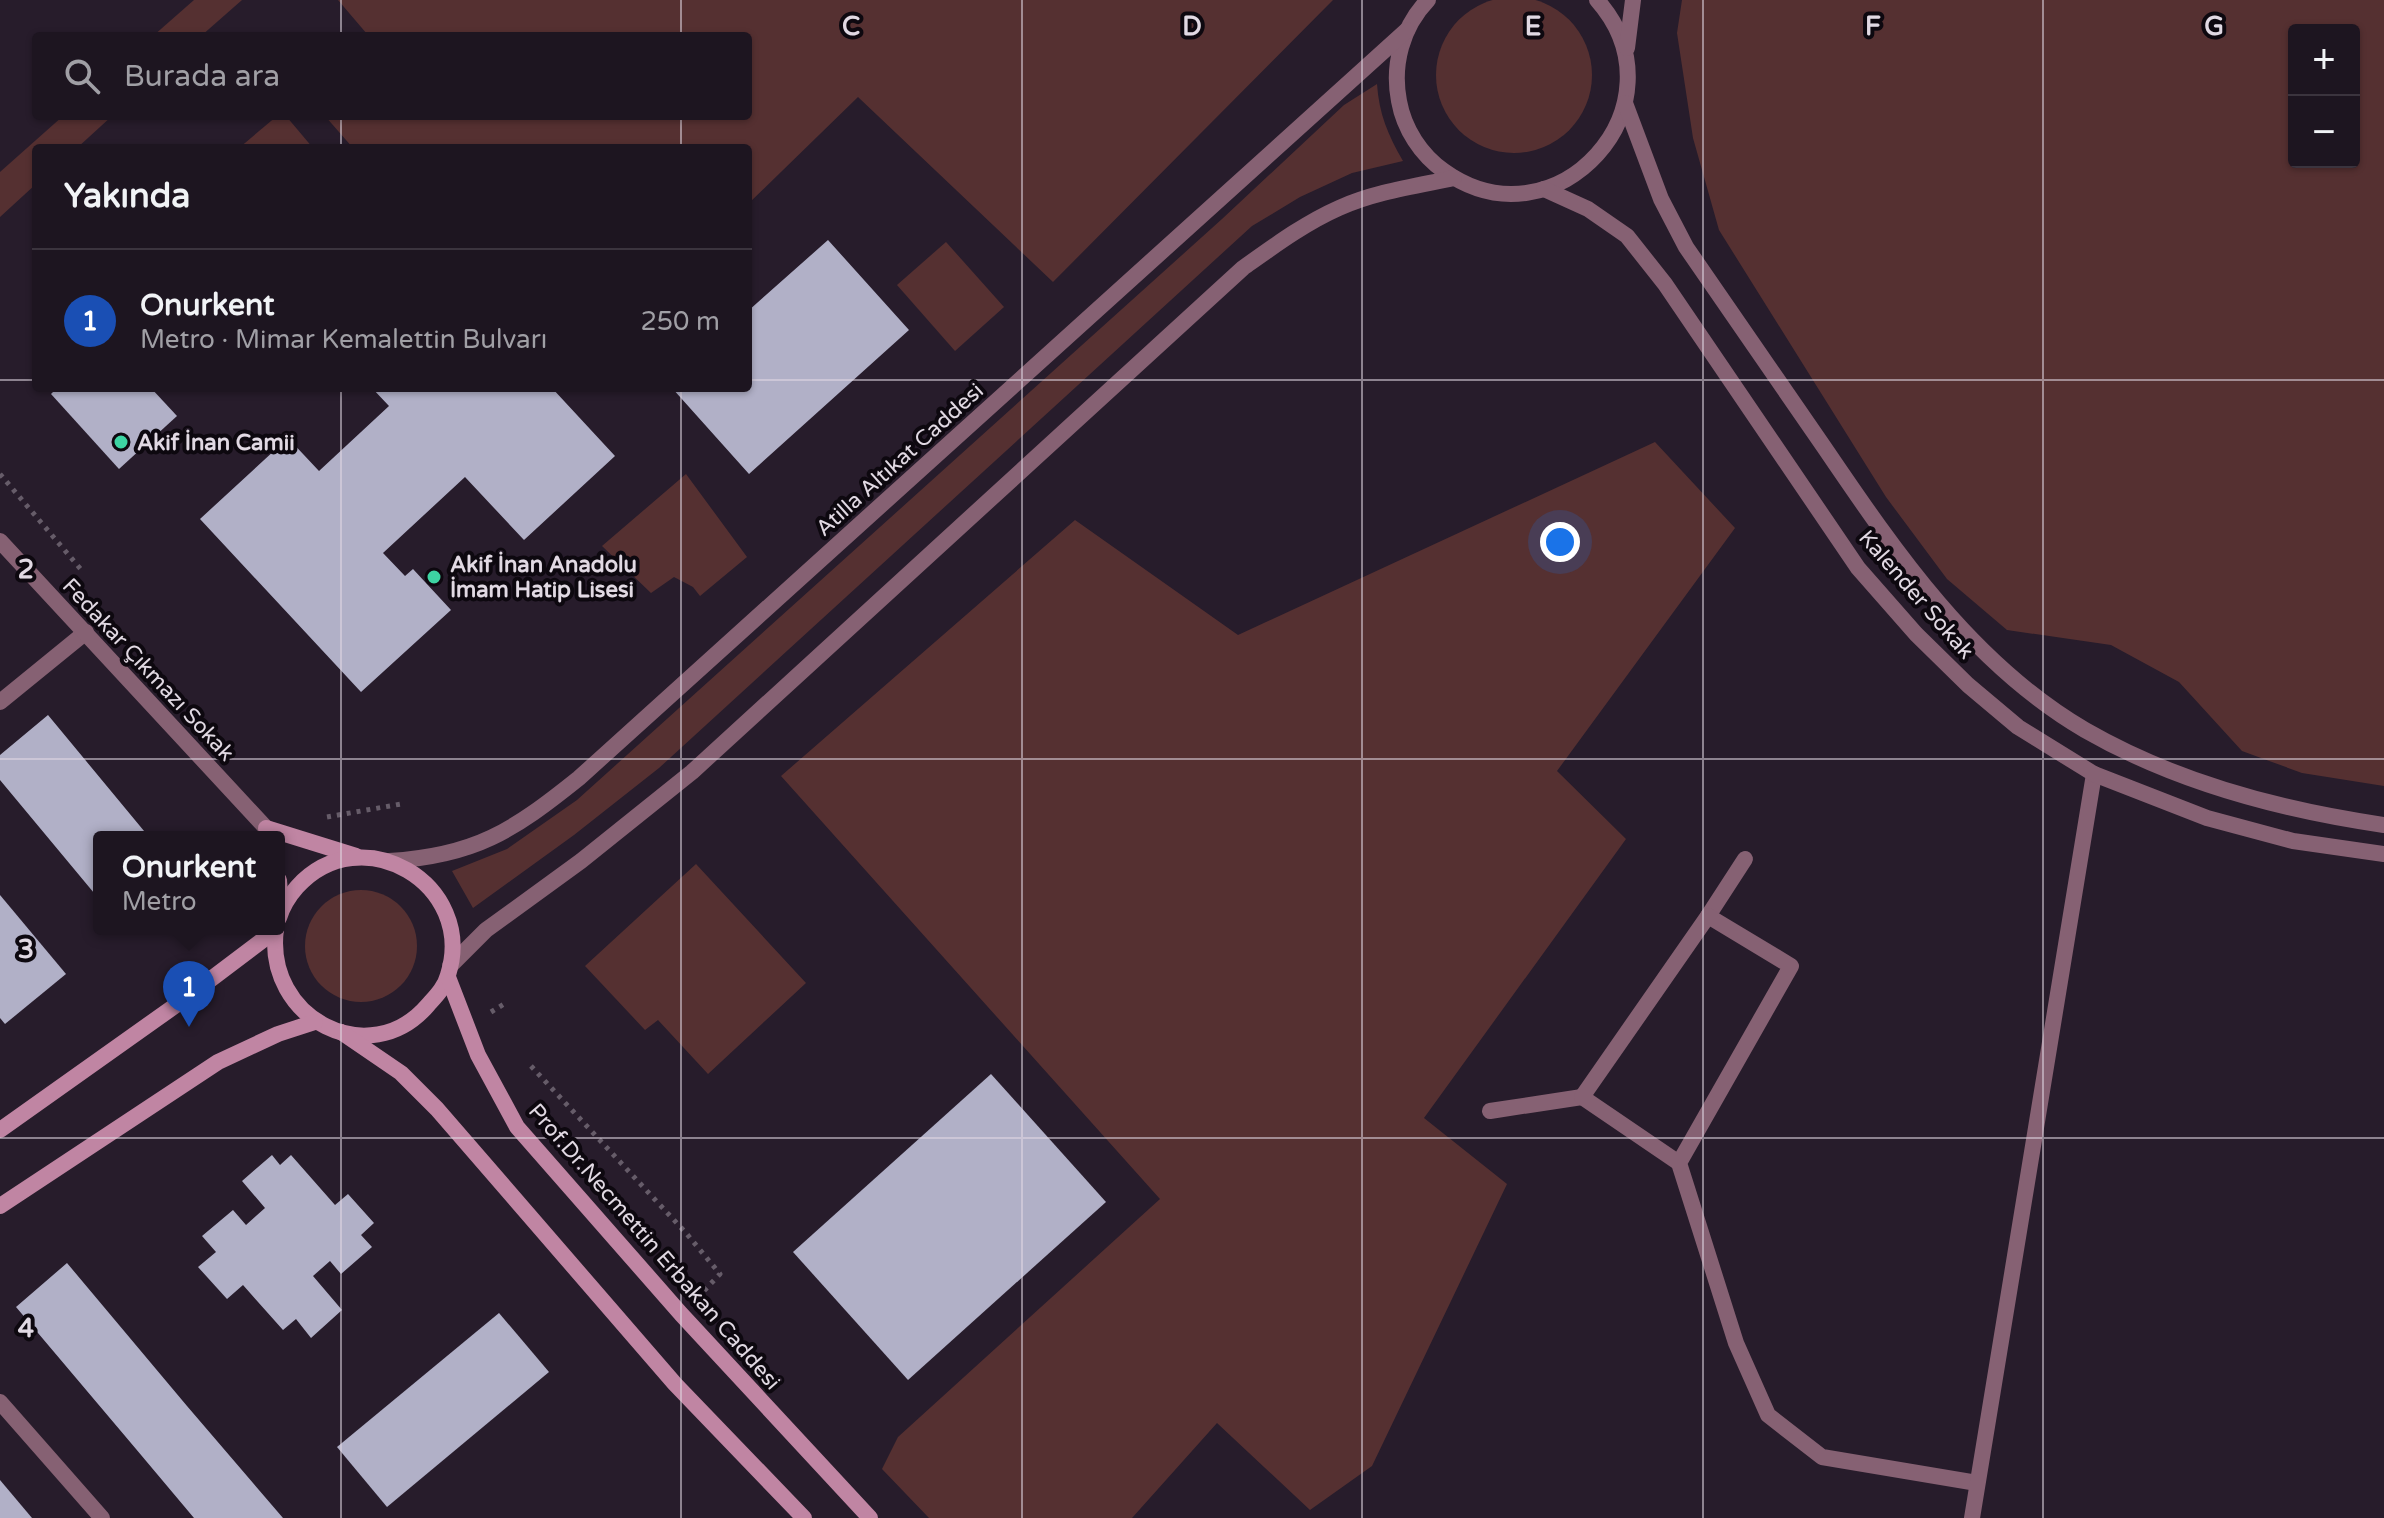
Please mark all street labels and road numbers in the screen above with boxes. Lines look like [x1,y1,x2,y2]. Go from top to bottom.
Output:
street label: Atilla Altıkat Caddesi [811,378,989,542]
street label: Kalender Sokak [1853,525,1979,664]
street label: Fedakar Çıkmazı Sokak [57,573,240,766]
street label: Prof.Dr.Necmettin Erbakan Caddesi [523,1098,786,1395]

